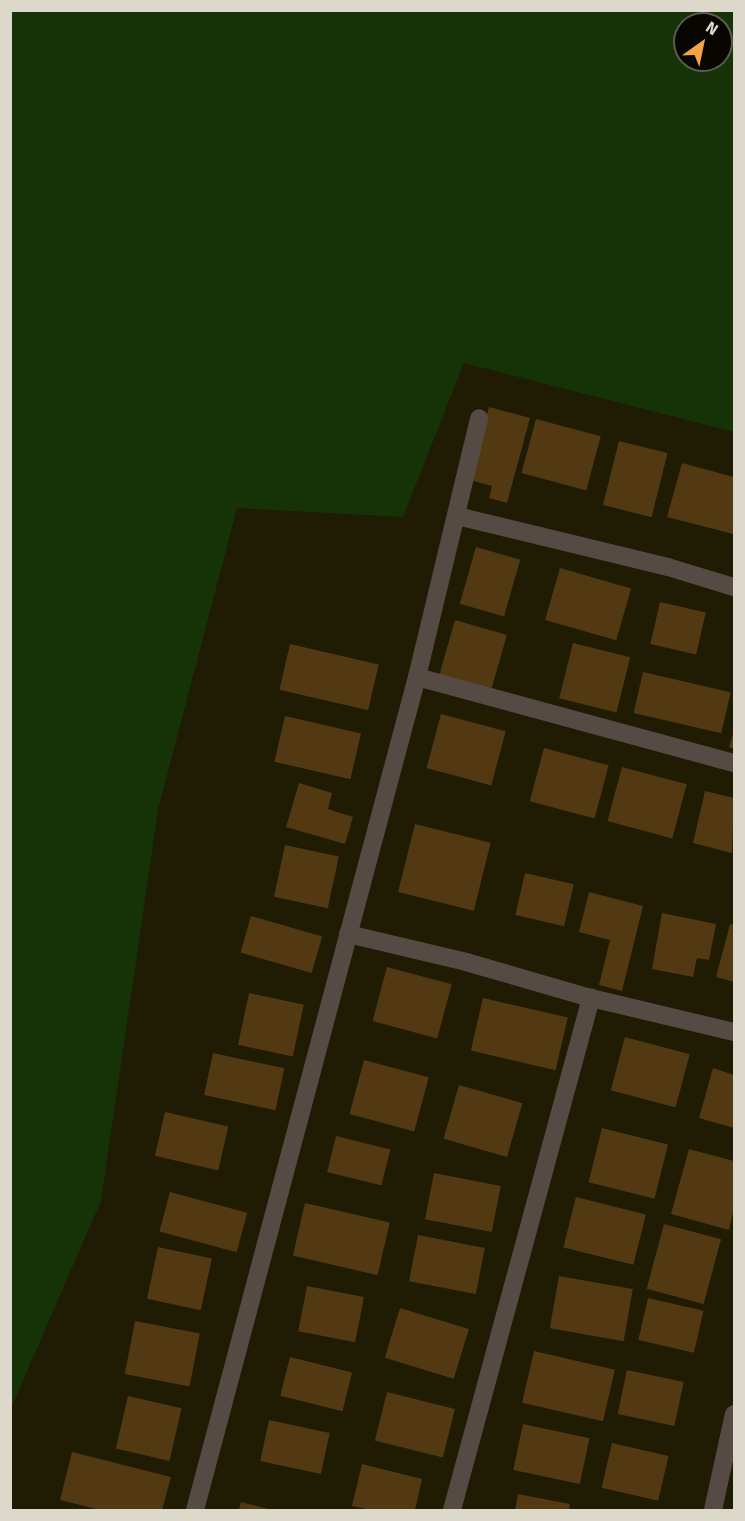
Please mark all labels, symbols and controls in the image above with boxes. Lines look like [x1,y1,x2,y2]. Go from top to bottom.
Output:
north arrow [673,12,733,72]
text: N [702,17,722,39]

